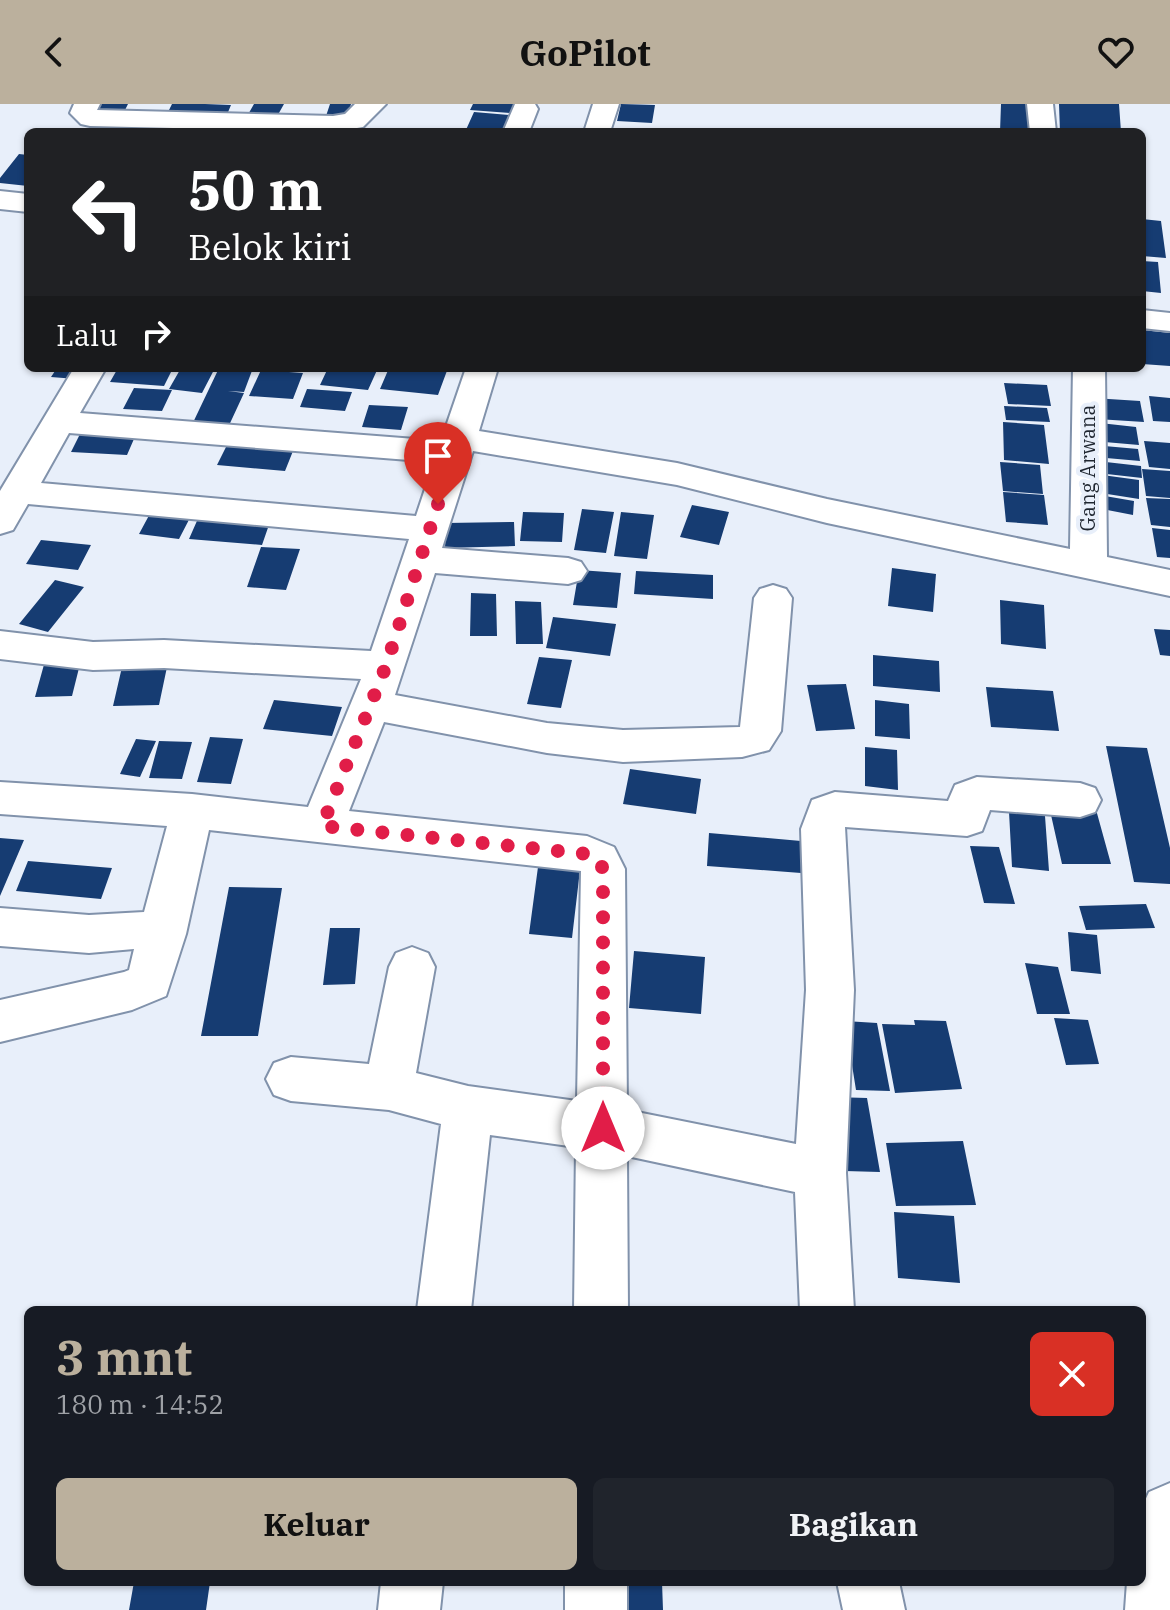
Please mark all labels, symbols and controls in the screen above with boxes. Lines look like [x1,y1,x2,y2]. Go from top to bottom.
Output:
text: GoPilot [519,29,651,76]
icon: back [32,30,76,74]
icon: heart [1094,30,1138,74]
text: 50 m [188,153,323,225]
icon: left [56,160,160,264]
text: Belok kiri [188,223,352,270]
icon: right [134,312,178,356]
text: Lalu [56,315,118,354]
street label: Gang Arwana [1074,404,1101,532]
pin [404,422,472,504]
icon: arrive [416,434,460,478]
position arrow [561,1086,645,1170]
text: 3 mnt [56,1326,192,1388]
button: close [1030,1332,1114,1416]
text: 180 m · 14:52 [56,1387,224,1421]
button: Keluar [56,1478,577,1570]
button: Bagikan [593,1478,1114,1570]

